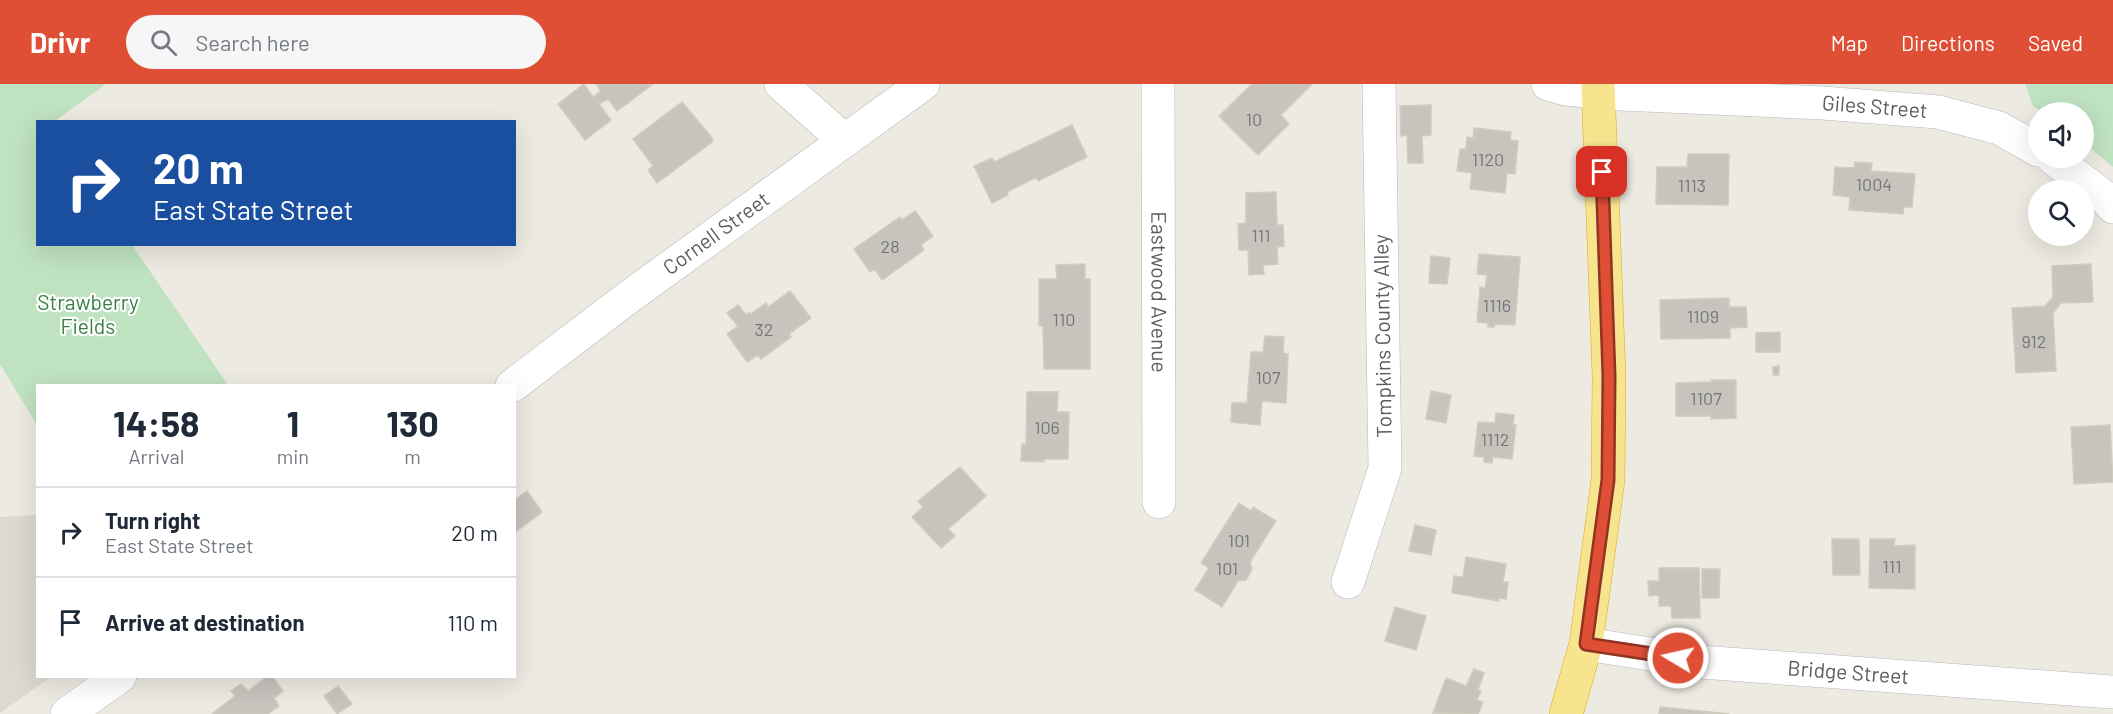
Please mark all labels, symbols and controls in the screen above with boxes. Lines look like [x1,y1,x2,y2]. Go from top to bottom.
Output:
search box [126,15,546,69]
text: Drivr [30,25,90,59]
icon: search [147,26,180,59]
text: Search here [195,29,310,55]
text: Map [1831,30,1868,55]
text: Directions [1901,30,1995,55]
text: Saved [2028,30,2083,55]
street label: Giles Street [1821,89,1929,122]
map controls [2028,102,2094,246]
button: sound [2028,102,2094,168]
house number: 10 [1246,108,1262,130]
text: 20 m [153,142,244,192]
icon: right [54,144,132,222]
pin [1576,146,1627,197]
house number: 1120 [1472,148,1504,170]
icon: arrive [1585,155,1618,188]
house number: 1004 [1856,173,1892,195]
house number: 1113 [1678,174,1706,196]
button: search [2028,180,2094,246]
street label: Cornell Street [657,185,774,279]
text: East State Street [153,193,354,225]
street label: Eastwood Avenue [1147,211,1173,373]
house number: 111 [1251,224,1271,246]
street label: Tompkins County Alley [1367,234,1396,438]
house number: 28 [880,235,900,257]
park label: Strawberry Fields [37,289,139,338]
house number: 1116 [1483,294,1511,316]
house number: 1109 [1687,305,1719,327]
house number: 110 [1053,308,1075,330]
house number: 32 [755,318,773,340]
house number: 912 [2022,330,2046,352]
house number: 107 [1256,366,1281,388]
house number: 1107 [1690,387,1722,409]
text: 14:58 [113,401,200,444]
text: 1 [287,401,299,444]
text: 130 [386,401,439,444]
house number: 106 [1034,416,1060,438]
house number: 1112 [1481,428,1509,450]
text: Arrival [128,444,184,468]
text: min [277,444,309,468]
text: m [404,444,421,468]
text: Turn right [105,507,200,533]
icon: right [54,516,87,549]
text: 20 m [451,519,498,545]
house number: 101 [1228,529,1250,551]
text: East State Street [105,533,254,557]
house number: 111 [1882,555,1902,577]
house number: 101 [1216,557,1238,579]
icon: arrive [54,606,87,639]
text: Arrive at destination [105,609,304,635]
text: 110 m [448,609,498,635]
position arrow [1646,626,1710,690]
street label: Bridge Street [1787,654,1910,688]

